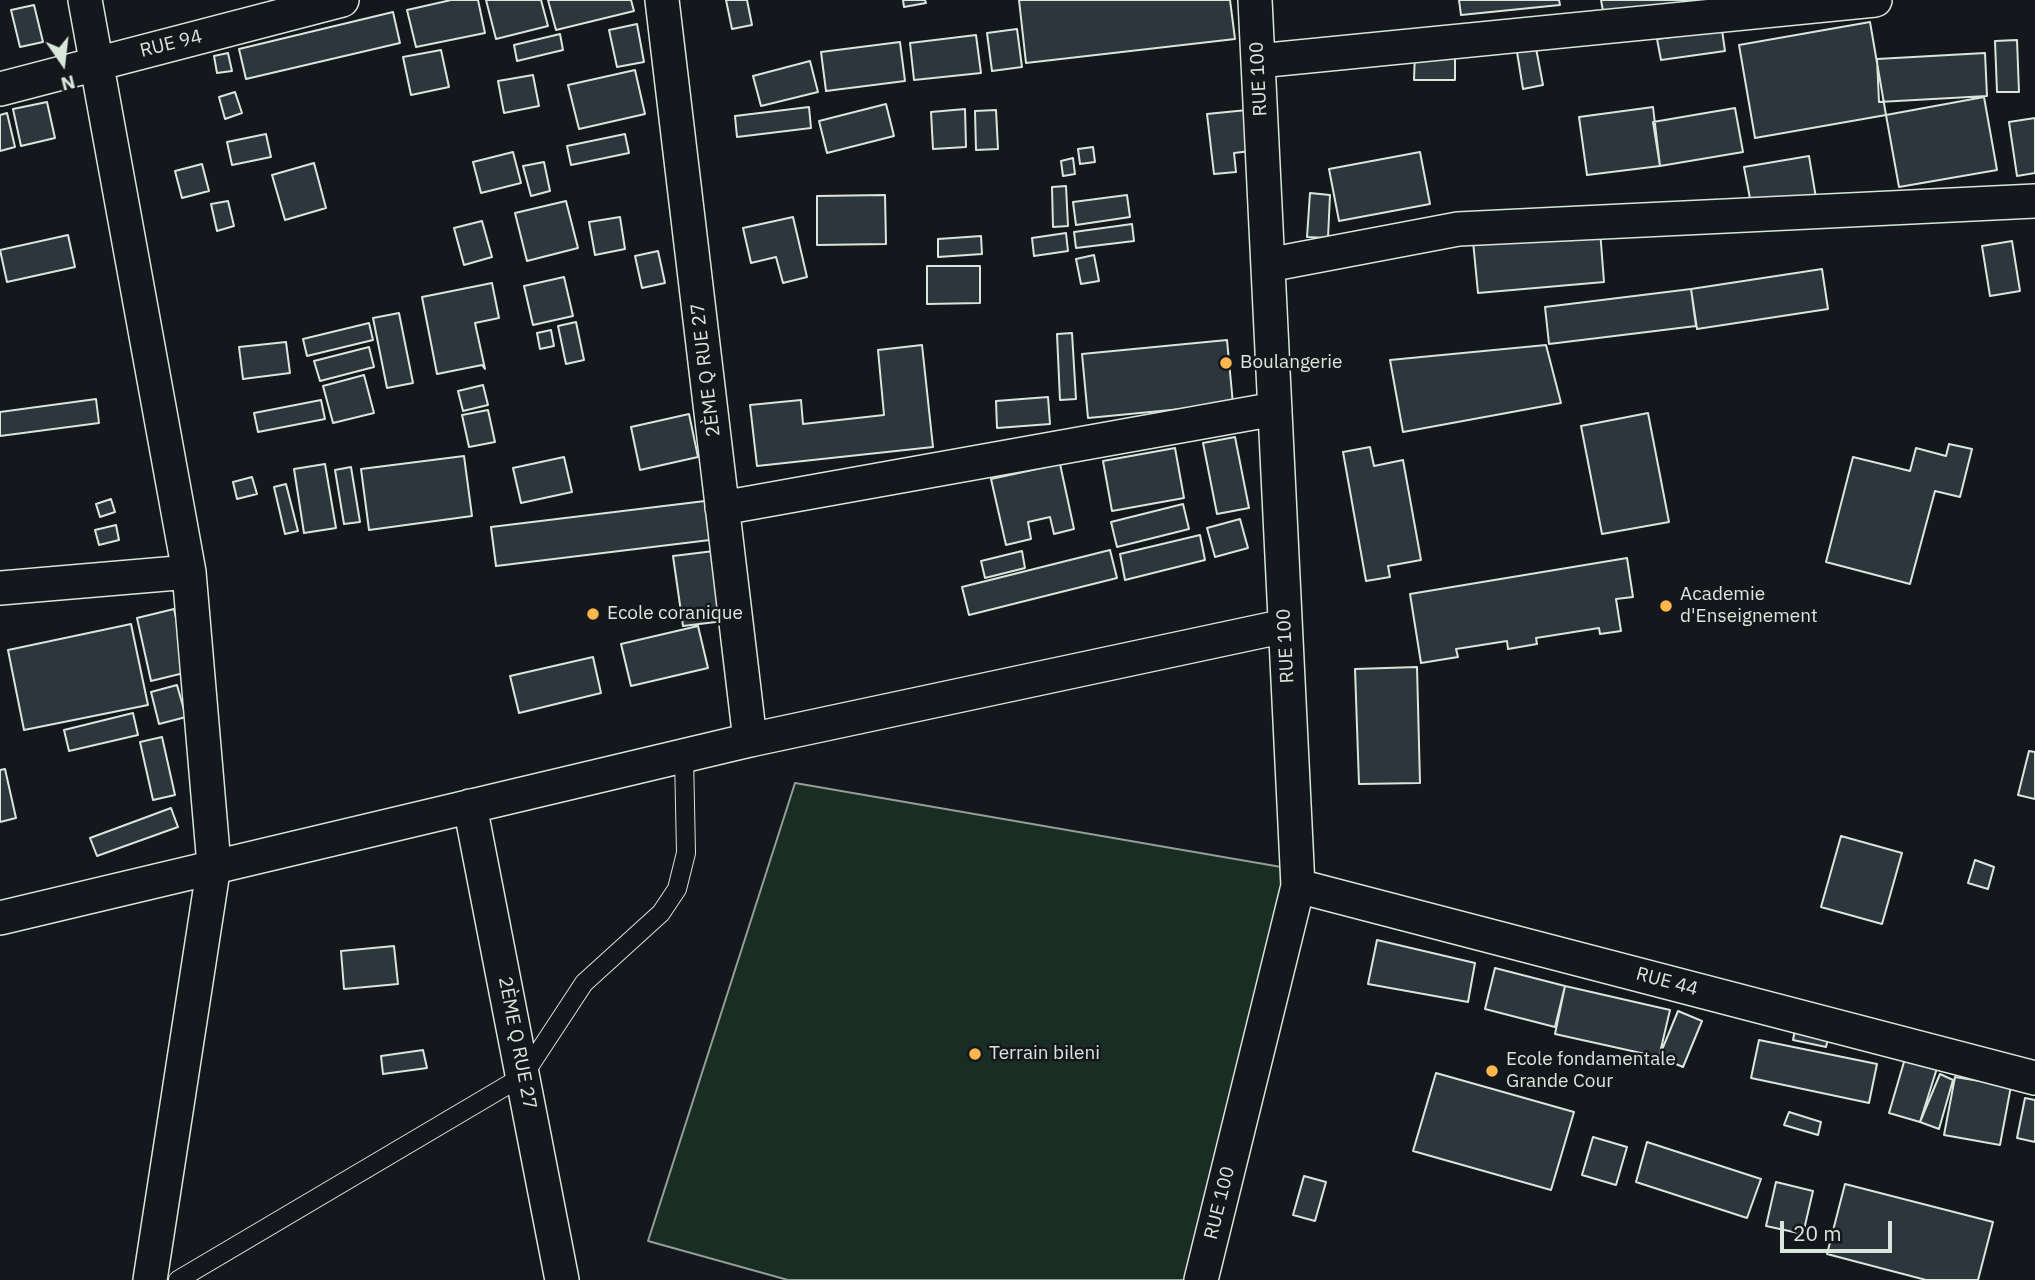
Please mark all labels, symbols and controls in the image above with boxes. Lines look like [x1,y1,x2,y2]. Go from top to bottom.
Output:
street label: RUE 94 [138,25,204,63]
north arrow [28,28,98,98]
street label: RUE 100 [1246,41,1272,117]
text: N [59,70,78,97]
street label: 2ÈME Q RUE 27 [686,302,726,438]
place label: Boulangerie [1240,352,1342,374]
marker: Boulangerie [1218,355,1234,371]
place label: Academie d'Enseignement [1680,584,1818,628]
marker: Academie d'Enseignement [1658,598,1674,614]
place label: Ecole coranique [607,603,743,625]
marker: Ecole coranique [585,606,601,622]
street label: RUE 100 [1273,608,1299,684]
street label: RUE 44 [1634,963,1700,1001]
street label: 2ÈME Q RUE 27 [493,975,541,1111]
place label: Terrain bileni [989,1043,1100,1065]
marker: Terrain bileni [967,1046,983,1062]
place label: Ecole fondamentale Grande Cour [1506,1049,1676,1093]
marker: Ecole fondamentale Grande Cour [1484,1063,1500,1079]
street label: RUE 100 [1200,1164,1240,1242]
scale bar [1783,1206,1895,1250]
text: 20 m [1793,1219,1842,1247]

